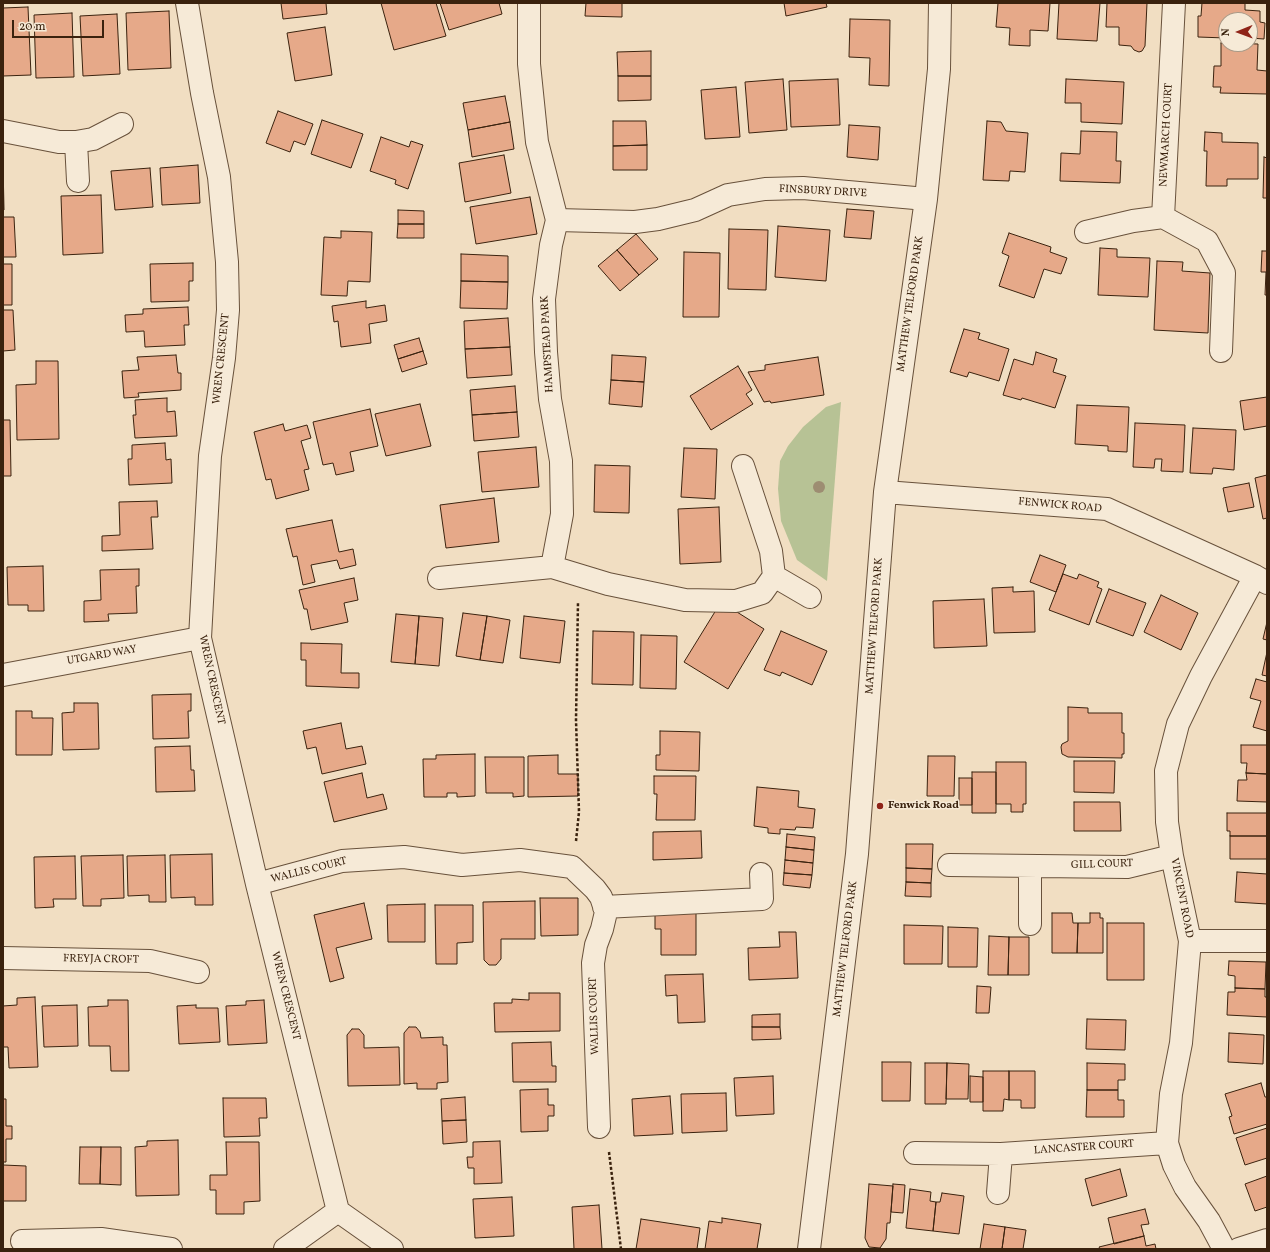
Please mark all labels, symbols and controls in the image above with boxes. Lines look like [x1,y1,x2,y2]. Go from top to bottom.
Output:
scale bar [14,12,106,38]
north arrow [1218,12,1258,52]
text: 20 m [19,19,46,35]
text: N [1219,28,1234,36]
street label: NEWMARCH COURT [1158,83,1176,187]
street label: FINSBURY DRIVE [779,183,867,201]
street label: MATTHEW TELFORD PARK [895,235,927,373]
street label: HAMPSTEAD PARK [539,295,557,393]
street label: WREN CRESCENT [211,313,233,405]
street label: FENWICK ROAD [1018,496,1102,516]
street label: MATTHEW TELFORD PARK [864,557,886,695]
street label: WREN CRESCENT [195,634,227,726]
street label: UTGARD WAY [66,643,138,669]
place label: Fenwick Road [888,799,959,813]
marker: Fenwick Road [875,801,885,811]
street label: WALLIS COURT [270,855,348,887]
street label: GILL COURT [1071,857,1133,873]
street label: VINCENT ROAD [1167,857,1195,939]
street label: MATTHEW TELFORD PARK [831,880,861,1018]
street label: WREN CRESCENT [268,950,302,1042]
street label: FREYJA CROFT [63,953,139,967]
street label: WALLIS COURT [587,977,603,1055]
street label: LANCASTER COURT [1033,1138,1135,1158]

